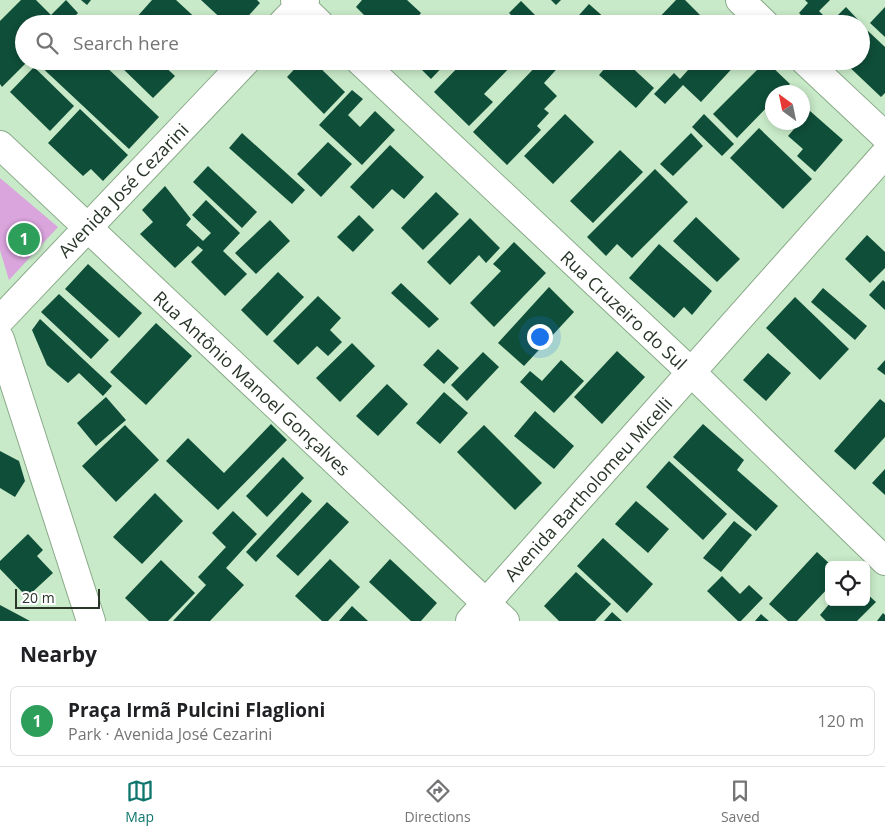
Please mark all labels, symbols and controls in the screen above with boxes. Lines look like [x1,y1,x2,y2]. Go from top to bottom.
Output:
search box [15,15,870,70]
icon: search [33,29,61,57]
text: Search here [73,30,179,56]
north arrow [765,85,810,130]
street label: Avenida José Cezarini [52,118,194,262]
pin: 1 [8,220,40,258]
street label: Rua Cruzeiro do Sul [556,245,692,375]
street label: Rua Antônio Manoel Gonçalves [148,285,356,481]
your location [527,324,553,350]
street label: Avenida Bartholomeu Micelli [499,392,677,586]
map controls [825,561,870,606]
button: locate [825,561,870,606]
scale bar [15,586,100,609]
text: 20 m [22,588,55,607]
text: Nearby [20,640,97,668]
text: Praça Irmã Pulcini Flaglioni [68,697,325,723]
text: 1 [32,710,42,732]
text: 120 m [818,710,864,732]
text: Park · Avenida José Cezarini [68,723,272,745]
tab: Map [125,777,154,826]
tab: Directions [404,777,471,826]
tab: Saved [721,777,760,826]

